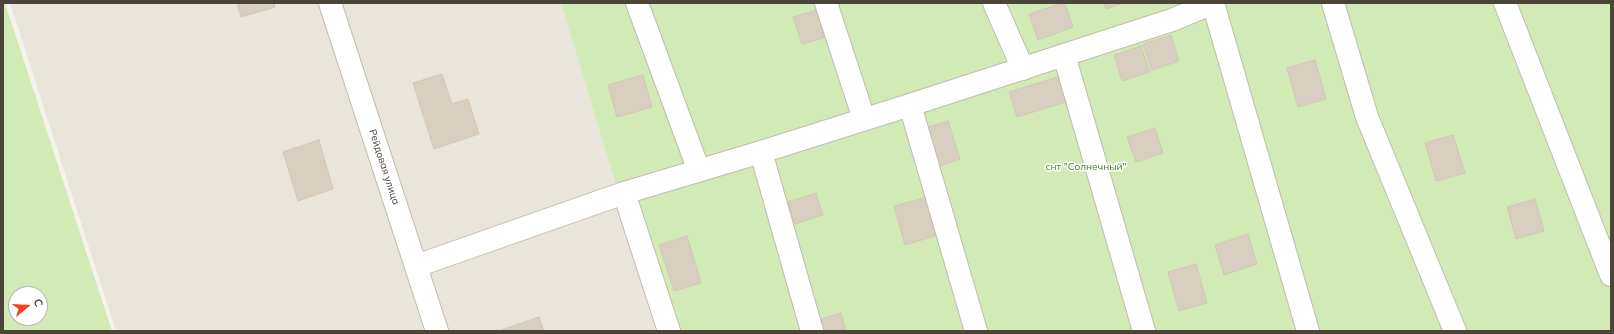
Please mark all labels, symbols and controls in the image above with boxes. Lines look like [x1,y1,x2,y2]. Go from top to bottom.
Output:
street label: Рейдовая улица [366,128,402,206]
park label: снт "Солнечный" [1046,161,1126,173]
north arrow [8,286,48,326]
text: С [31,297,46,308]

